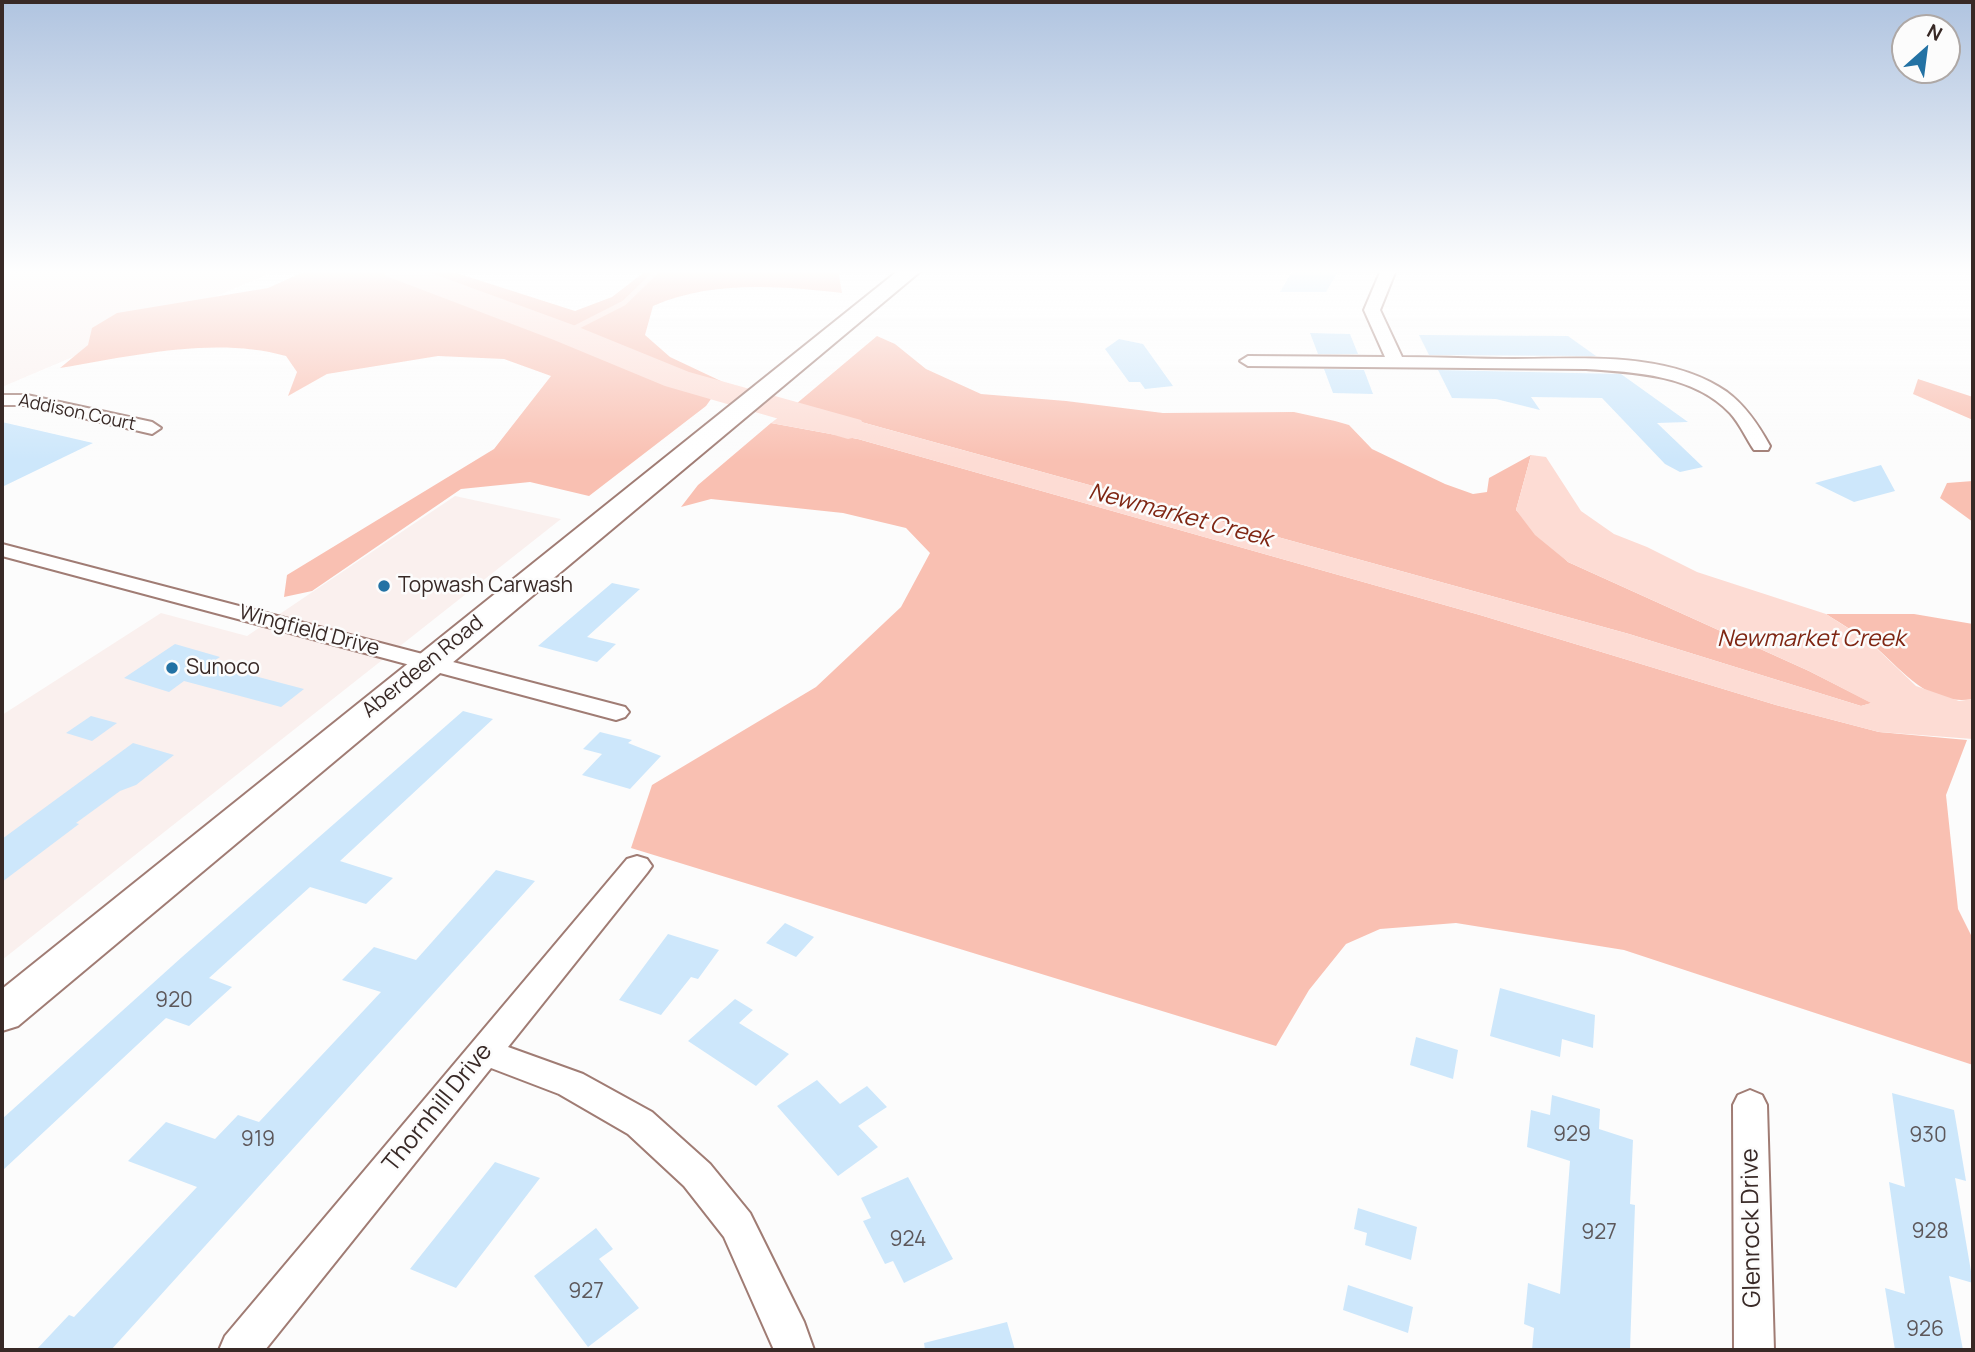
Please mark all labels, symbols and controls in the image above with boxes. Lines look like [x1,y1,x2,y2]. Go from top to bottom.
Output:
north arrow [1891,14,1961,84]
text: N [1923,18,1947,47]
street label: Addison Court [16,390,138,436]
water label: Newmarket Creek [1086,478,1274,554]
place label: Topwash Carwash [398,573,573,599]
marker: Topwash Carwash [376,578,392,594]
street label: Wingfield Drive [236,600,382,662]
street label: Aberdeen Road [357,610,489,724]
water label: Newmarket Creek [1717,626,1905,654]
place label: Sunoco [186,655,260,681]
marker: Sunoco [164,660,180,676]
house number: 920 [155,988,193,1014]
street label: Thornhill Drive [377,1038,499,1178]
house number: 929 [1553,1122,1591,1148]
house number: 930 [1909,1123,1947,1149]
house number: 919 [241,1127,275,1153]
street label: Glenrock Drive [1736,1148,1768,1308]
house number: 928 [1911,1219,1949,1245]
house number: 927 [1581,1220,1617,1246]
house number: 924 [890,1227,926,1253]
house number: 927 [568,1279,604,1305]
house number: 926 [1906,1317,1944,1343]

